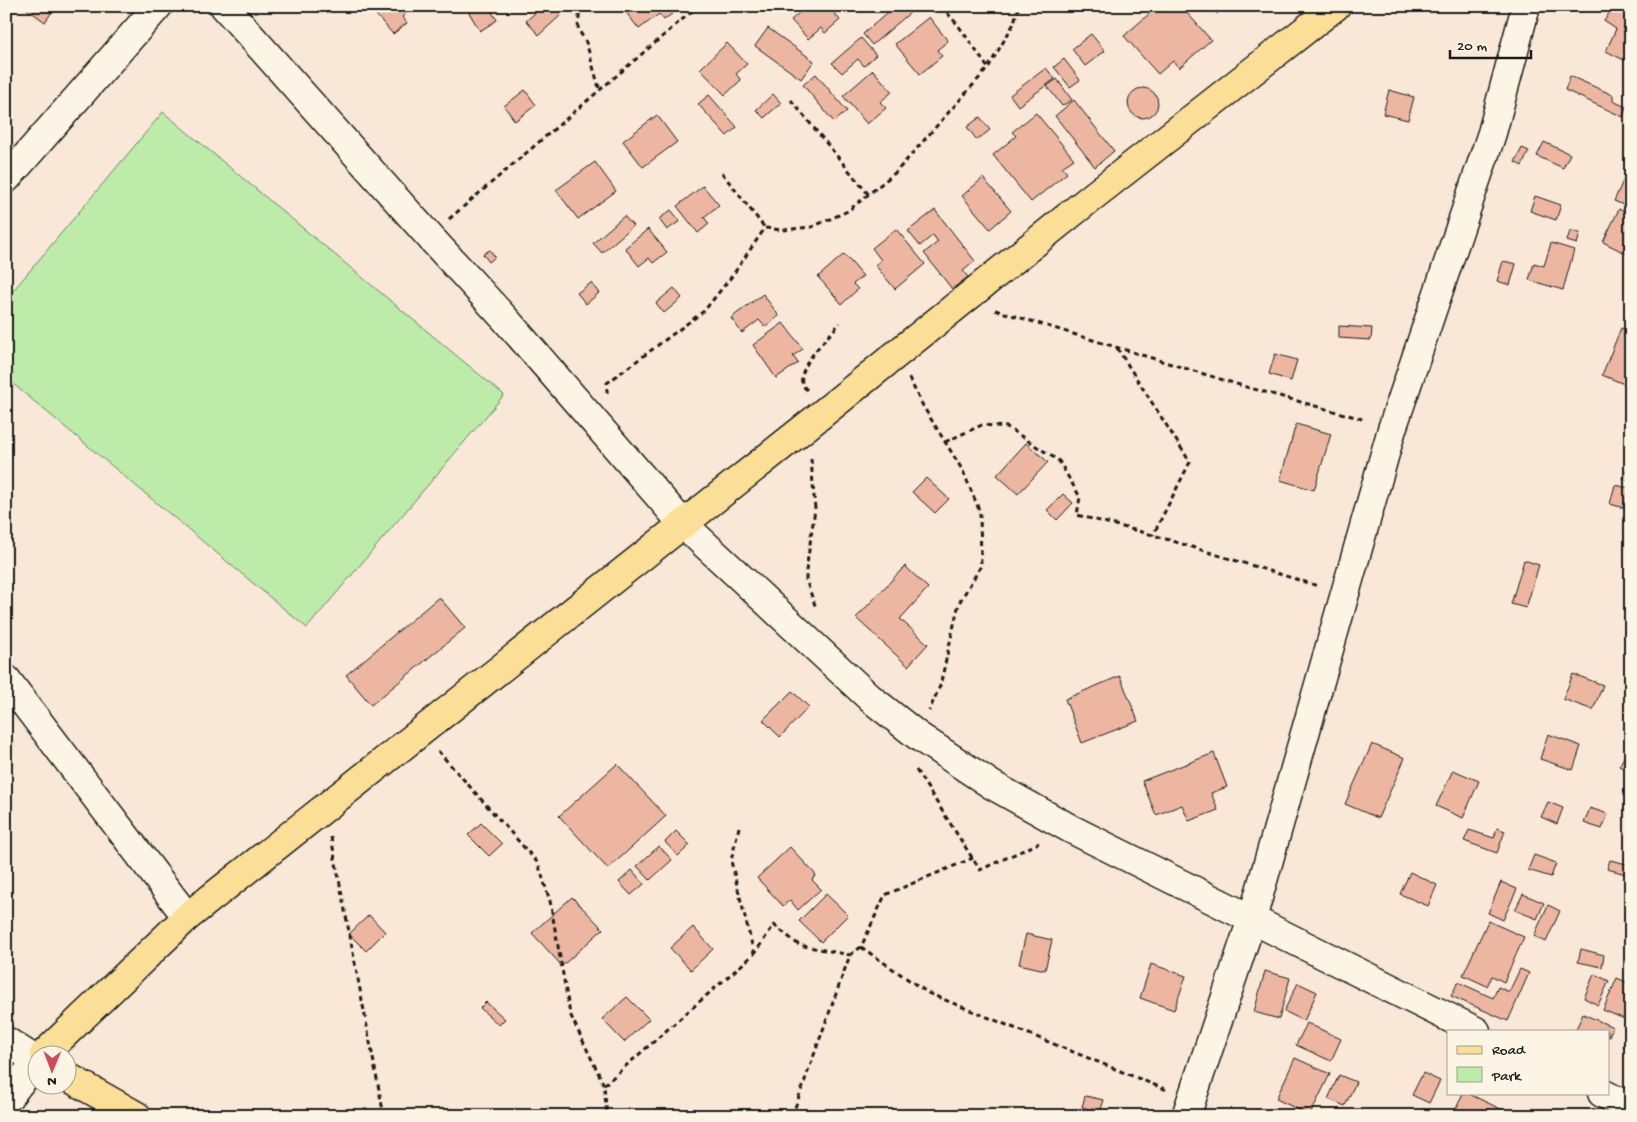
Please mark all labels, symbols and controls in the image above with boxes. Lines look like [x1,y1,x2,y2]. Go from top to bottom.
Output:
scale bar [1450,28,1531,60]
text: 20 m [1457,38,1487,56]
legend [1447,1030,1610,1094]
text: Road [1492,1042,1526,1060]
north arrow [28,1044,78,1094]
text: Park [1491,1068,1522,1086]
text: N [47,1072,57,1089]

